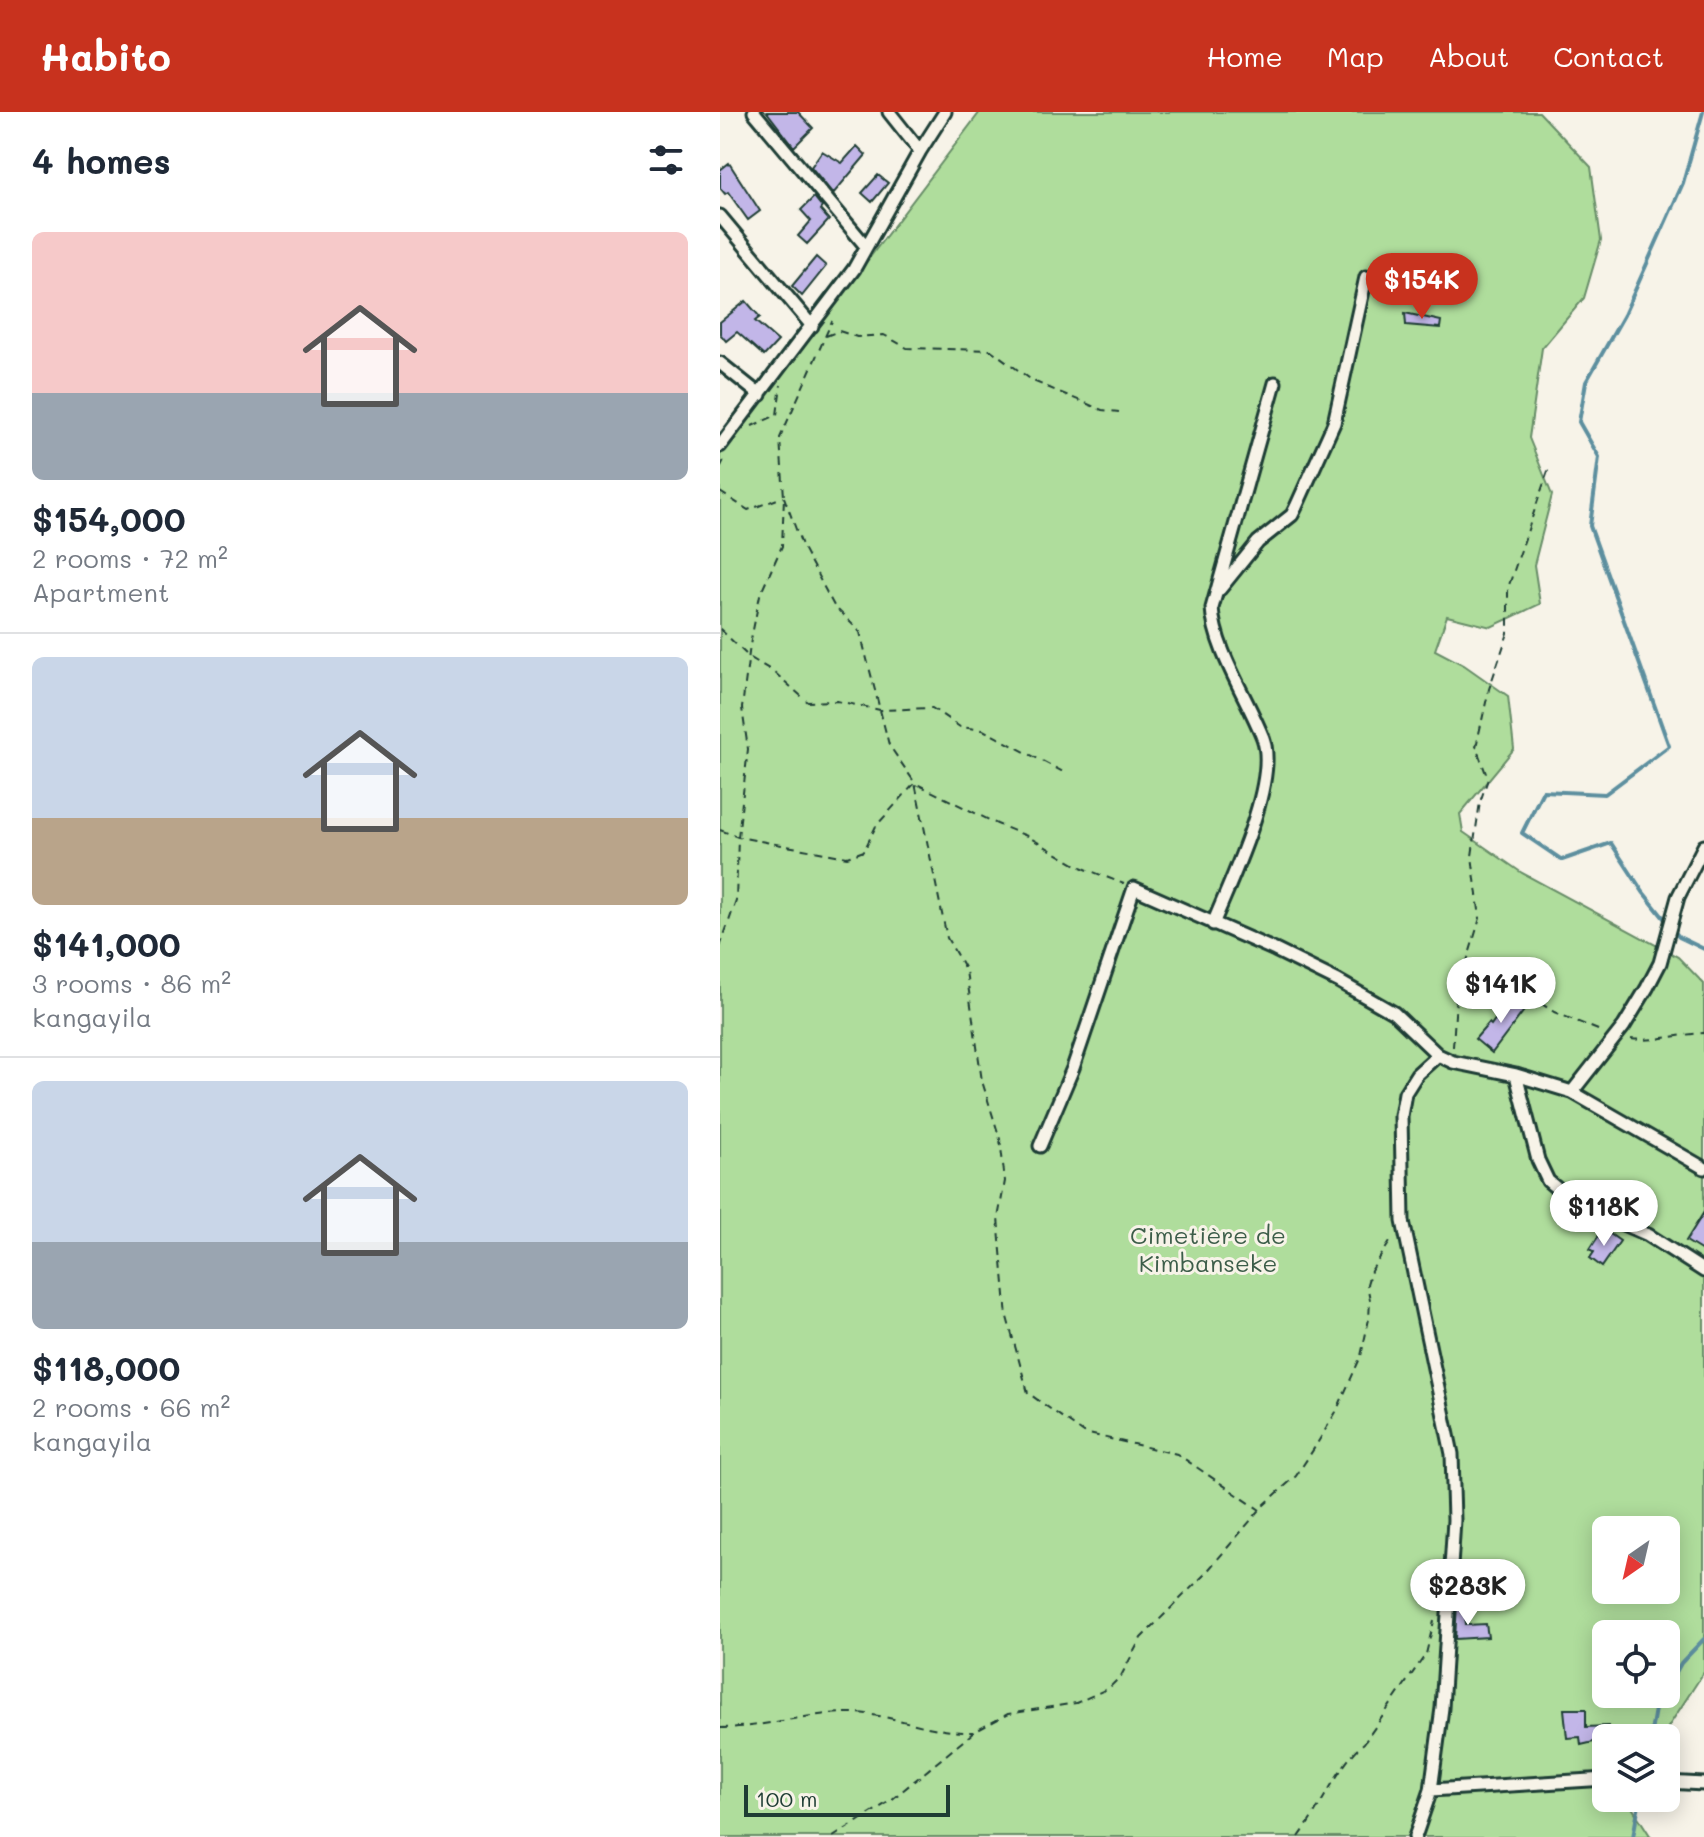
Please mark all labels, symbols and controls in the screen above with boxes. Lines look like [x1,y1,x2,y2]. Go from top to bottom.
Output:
text: Habito [40,31,171,81]
text: Home [1207,38,1283,74]
text: Map [1327,38,1384,74]
text: About [1428,38,1509,74]
text: Contact [1553,38,1664,74]
text: 4 homes [32,138,171,183]
icon: filters [644,138,688,182]
pin: $154K [1366,253,1478,321]
text: $154K [1384,262,1460,296]
icon: home [288,284,432,428]
text: $154,000 [32,496,186,541]
text: 2 rooms · 72 m² [32,541,228,575]
text: Apartment [32,575,169,609]
icon: home [288,709,432,853]
text: $141,000 [32,921,181,966]
pin: $141K [1445,957,1557,1025]
text: 3 rooms · 86 m² [32,966,231,1000]
text: $141K [1465,966,1537,1000]
text: kangayila [32,1000,152,1034]
icon: home [288,1133,432,1277]
pin: $118K [1548,1180,1660,1248]
text: $118K [1568,1189,1640,1223]
park label: Cimetière de Kimbanseke [1130,1219,1286,1278]
text: $118,000 [32,1345,180,1390]
text: 2 rooms · 66 m² [32,1390,230,1424]
text: kangayila [32,1424,152,1458]
north arrow [1592,1516,1680,1604]
map controls [1592,1516,1680,1812]
pin: $283K [1412,1559,1524,1627]
text: $283K [1428,1568,1508,1602]
button: locate [1592,1620,1680,1708]
button: layers [1592,1724,1680,1812]
scale bar [744,1781,950,1817]
text: 100 m [756,1784,818,1813]

